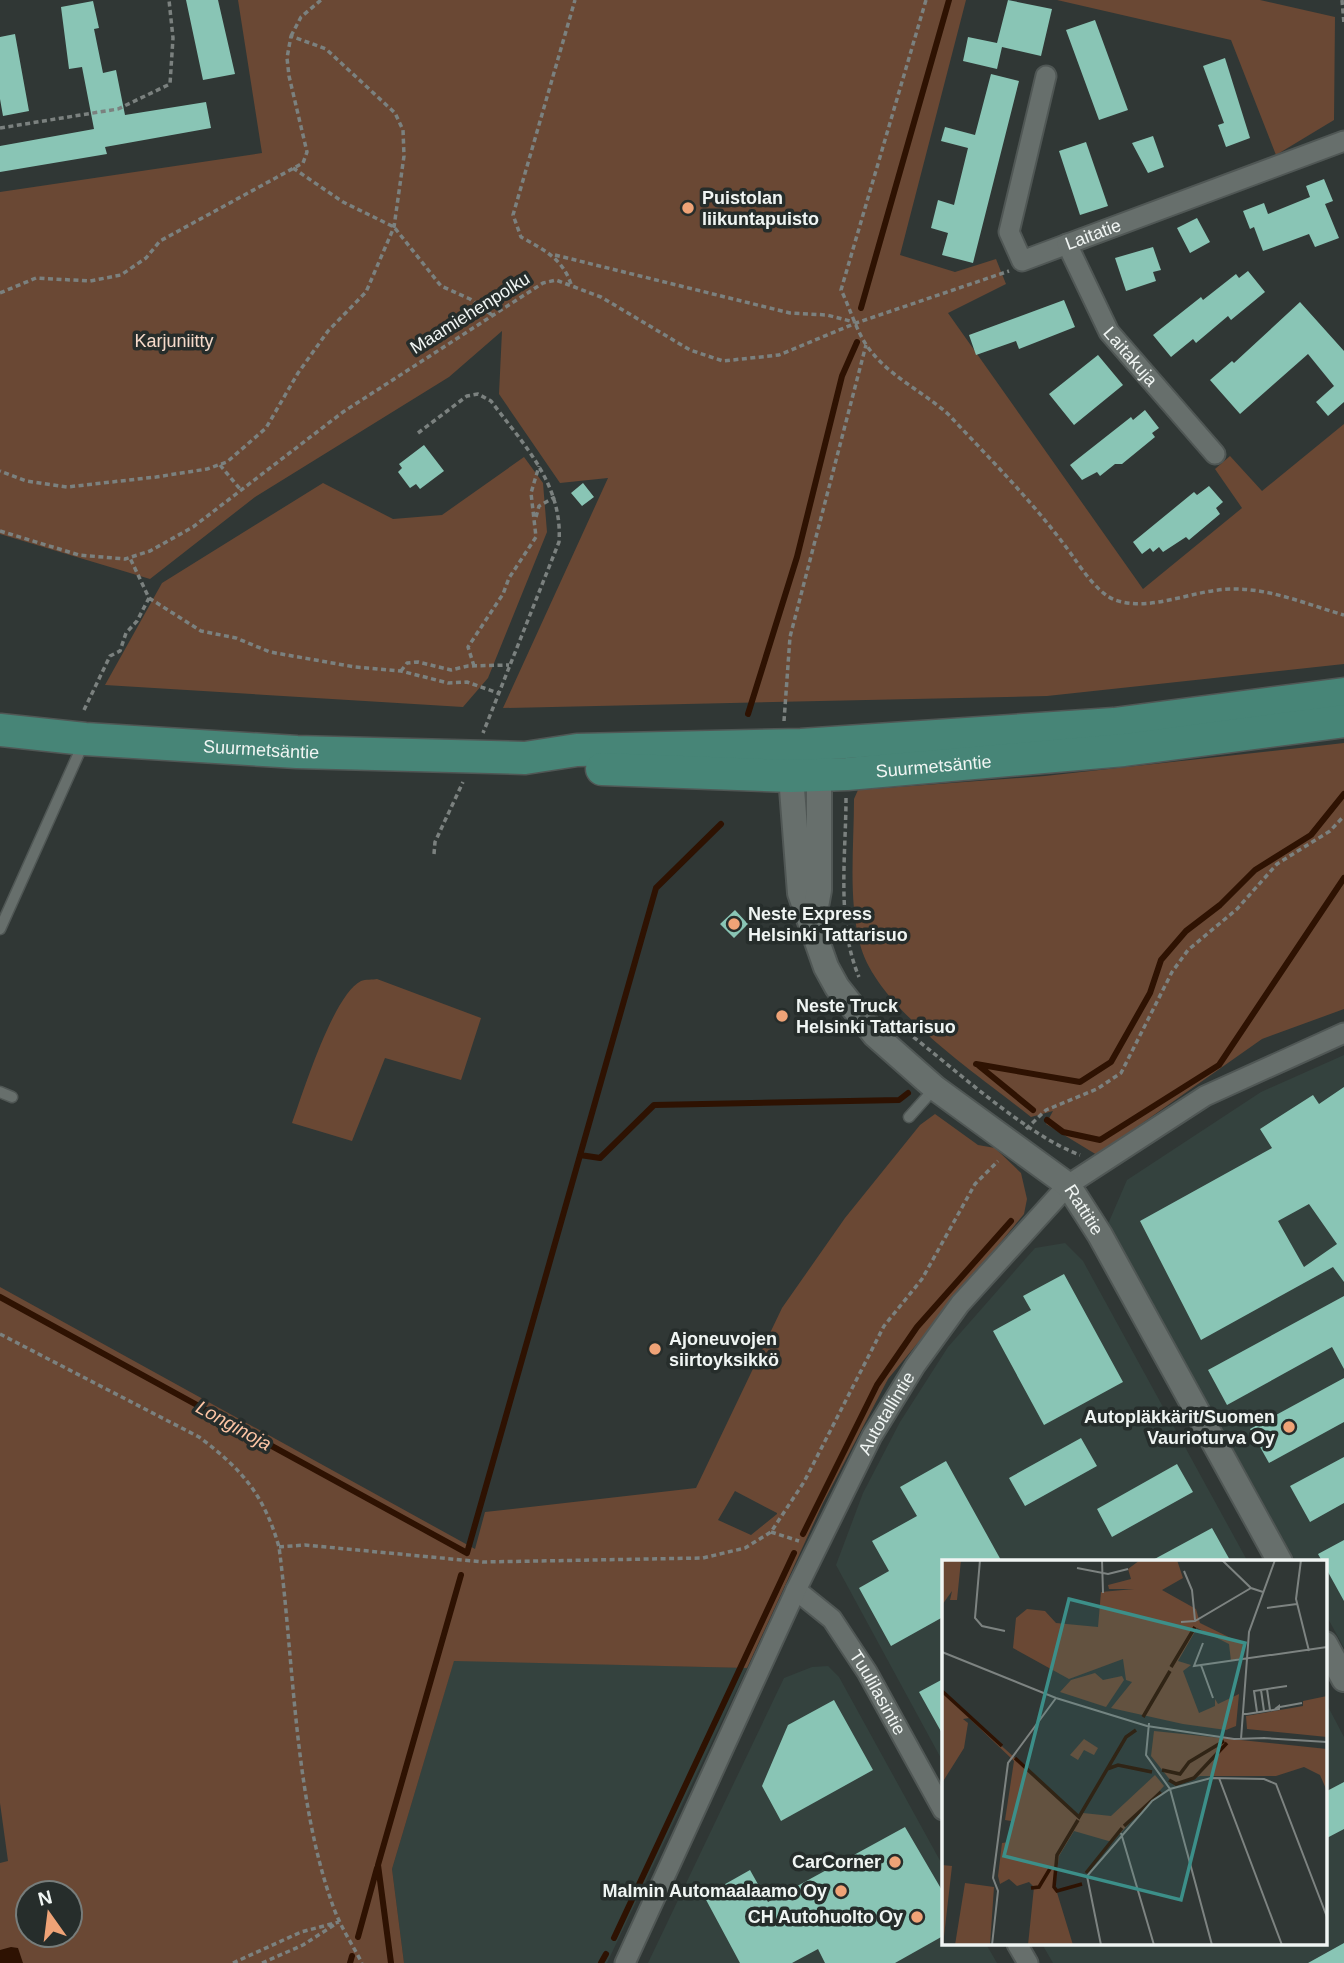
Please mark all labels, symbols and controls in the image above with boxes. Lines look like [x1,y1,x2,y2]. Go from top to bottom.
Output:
place label: Puistolan liikuntapuisto [702,188,819,229]
marker: Puistolan liikuntapuisto [680,200,696,216]
street label: Laitatie [1062,215,1124,254]
street label: Maamiehenpolku [407,268,533,358]
street label: Laitakuja [1099,323,1162,391]
park label: Karjuniitty [134,331,214,351]
street label: Suurmetsäntie [203,736,319,763]
street label: Suurmetsäntie [875,752,992,781]
place label: Neste Express Helsinki Tattarisuo [748,904,908,945]
marker: Neste Express Helsinki Tattarisuo [726,916,742,932]
place label: Neste Truck Helsinki Tattarisuo [796,996,956,1037]
marker: Neste Truck Helsinki Tattarisuo [774,1008,790,1024]
street label: Rattitie [1060,1181,1107,1239]
place label: Ajoneuvojen siirtoyksikkö [669,1329,779,1370]
marker: Ajoneuvojen siirtoyksikkö [647,1341,663,1357]
street label: Autotallintie [854,1368,919,1458]
water label: Longinoja [193,1396,275,1455]
place label: Autopläkkärit/Suomen Vaurioturva Oy [1084,1407,1275,1448]
marker: Autopläkkärit/Suomen Vaurioturva Oy [1281,1419,1297,1435]
inset map [942,1560,1326,1946]
street label: Tuulilasintie [845,1647,910,1739]
place label: CarCorner [792,1852,881,1872]
marker: CarCorner [887,1854,903,1870]
north arrow [14,1879,84,1949]
place label: Malmin Automaalaamo Oy [603,1881,827,1901]
marker: Malmin Automaalaamo Oy [833,1883,849,1899]
text: N [36,1886,54,1910]
place label: CH Autohuolto Oy [748,1907,903,1927]
marker: CH Autohuolto Oy [909,1909,925,1925]

